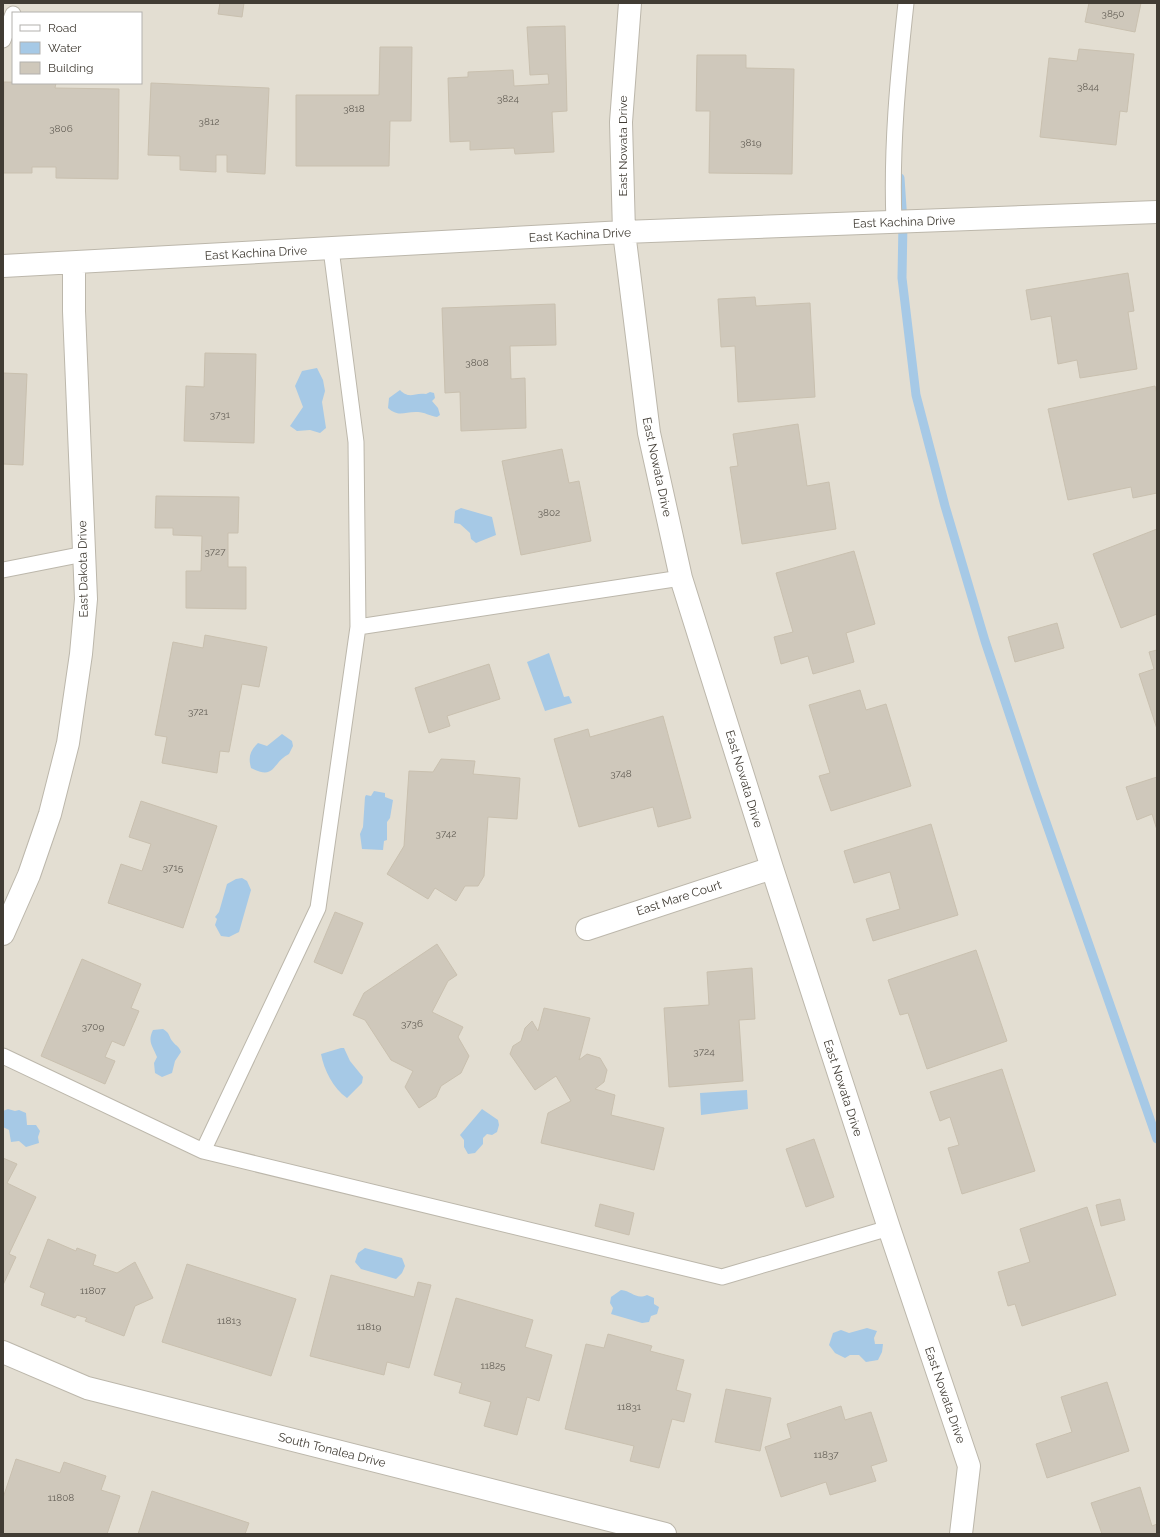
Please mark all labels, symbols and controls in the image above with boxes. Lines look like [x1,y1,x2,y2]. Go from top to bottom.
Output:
house number: 3850 [1102,8,1124,19]
legend [12,12,142,84]
text: Road [48,21,77,35]
text: Water [48,41,82,55]
text: Building [48,61,94,75]
house number: 3844 [1077,81,1100,92]
house number: 3824 [497,93,520,104]
street label: East Nowata Drive [616,95,630,197]
house number: 3818 [343,103,365,114]
house number: 3812 [199,116,219,127]
house number: 3806 [49,123,73,134]
house number: 3819 [740,137,762,148]
street label: East Kachina Drive [853,213,955,231]
street label: East Kachina Drive [529,225,631,245]
street label: East Kachina Drive [205,243,307,263]
house number: 3808 [465,357,489,368]
house number: 3731 [210,409,231,420]
street label: East Nowata Drive [640,416,674,518]
house number: 3802 [538,507,560,518]
street label: East Dakota Drive [75,520,91,618]
house number: 3727 [204,546,226,557]
house number: 3721 [188,706,209,717]
street label: East Nowata Drive [723,729,765,829]
house number: 3748 [610,768,632,779]
house number: 3742 [436,828,456,839]
house number: 3715 [163,862,184,873]
street label: East Mare Court [635,878,723,918]
house number: 3736 [401,1018,423,1029]
house number: 3709 [82,1021,104,1032]
street label: East Nowata Drive [821,1038,865,1138]
house number: 3724 [693,1046,715,1057]
house number: 11807 [80,1285,107,1296]
house number: 11813 [217,1315,241,1326]
house number: 11819 [357,1321,381,1332]
street label: East Nowata Drive [922,1345,968,1445]
house number: 11825 [480,1360,506,1371]
house number: 11831 [617,1401,642,1412]
street label: South Tonalea Drive [277,1430,387,1470]
house number: 11837 [813,1449,839,1460]
house number: 11808 [48,1492,74,1503]

